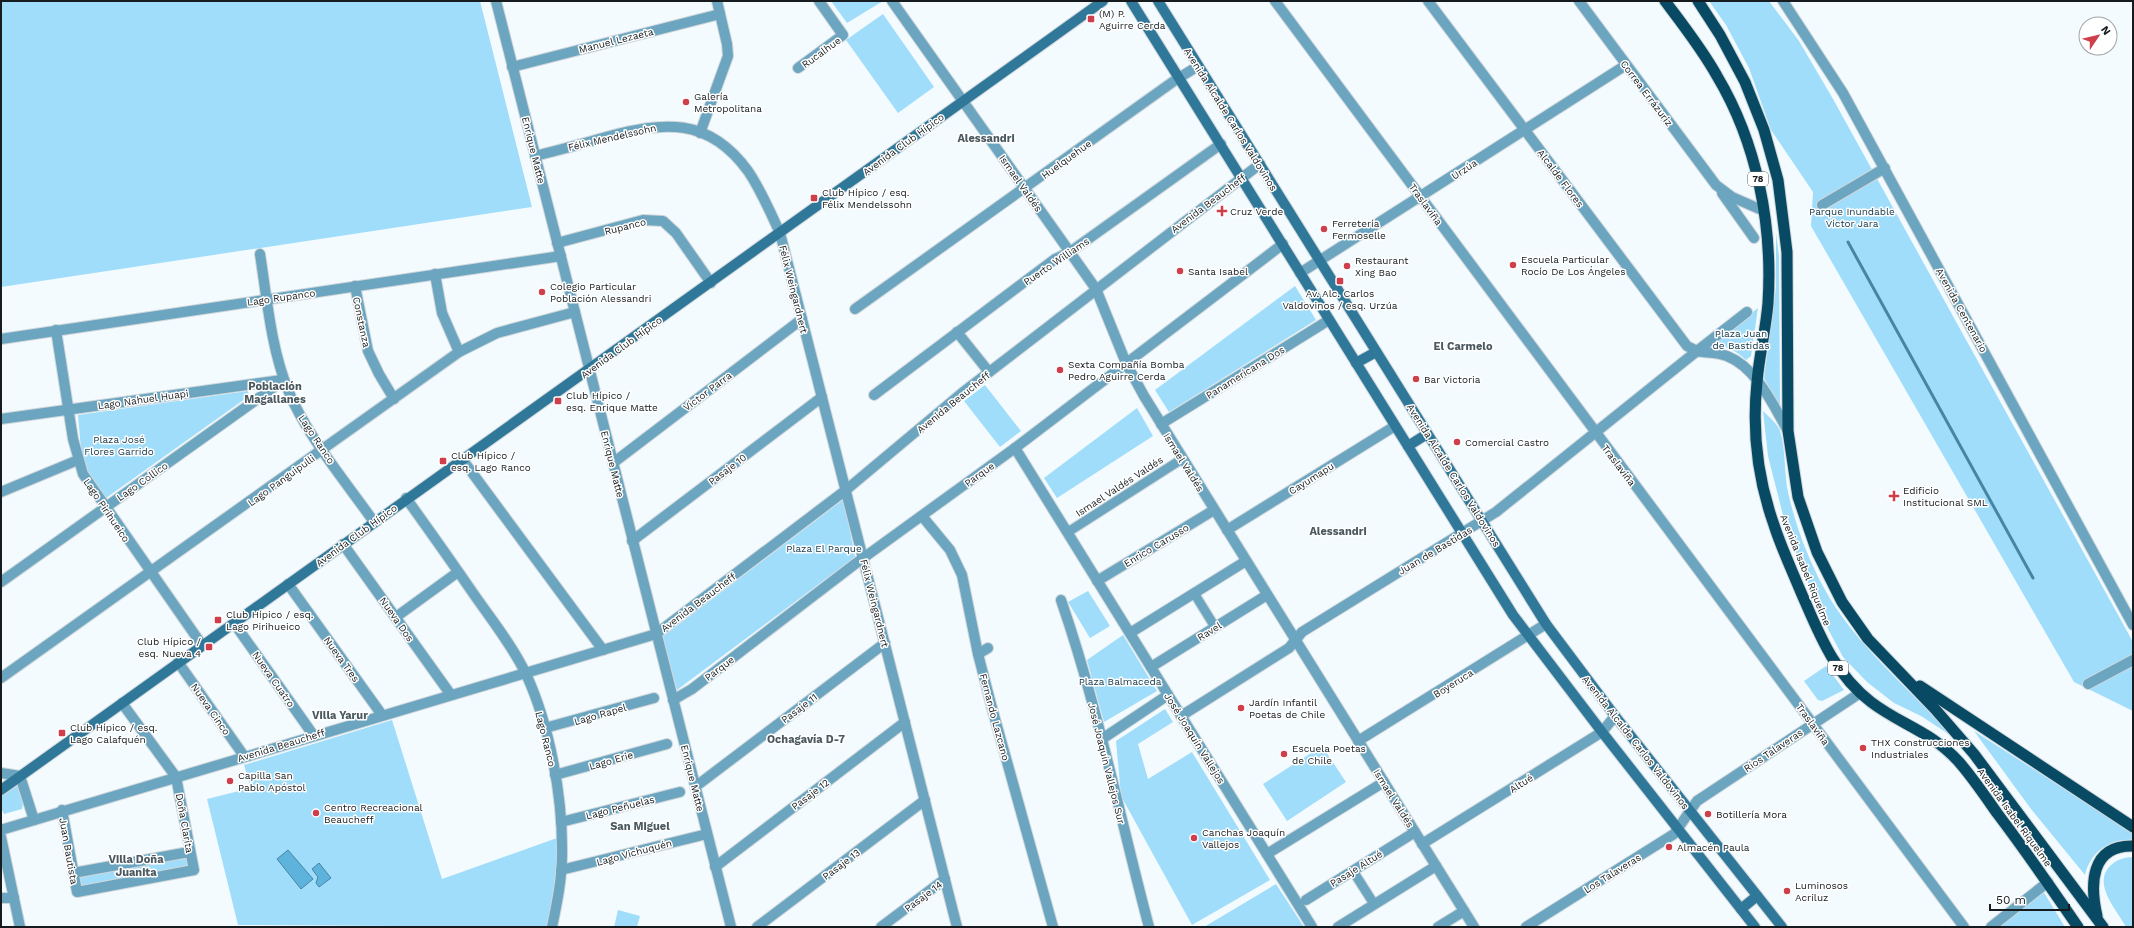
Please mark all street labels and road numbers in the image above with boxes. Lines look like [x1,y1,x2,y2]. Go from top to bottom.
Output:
street label: Manuel Lezaeta [578,26,655,55]
street label: Rucalhue [800,35,843,70]
street label: Avenida Alcalde Carlos Valdovinos [1182,46,1279,193]
street label: Correa Errázuriz [1618,58,1675,128]
street label: Avenida Club Hípico [861,111,946,178]
street label: Enrique Matte [520,116,547,185]
street label: Félix Mendelssohn [567,122,657,153]
street label: Huelquehue [1039,138,1093,181]
street label: Alcalde Flores [1535,147,1586,209]
street label: Ismael Valdés [997,153,1044,214]
street label: Urzúa [1449,157,1479,182]
street label: Avenida Beaucheff [1169,172,1248,235]
road number: 78 [1748,172,1768,186]
street label: Traslaviña [1407,181,1444,227]
street label: Rupanco [603,216,647,237]
street label: Puerto Williams [1021,235,1091,287]
street label: Félix Weingardnert [777,244,810,335]
street label: Avenida Centenario [1934,266,1989,354]
street label: Lago Rupanco [246,287,316,308]
street label: Constanza [351,296,372,349]
street label: Avenida Club Hípico [579,314,664,381]
street label: Panamericana Dos [1204,344,1287,401]
street label: Víctor Parra [681,369,734,413]
street label: Avenida Beaucheff [915,369,992,435]
street label: Lago Nahuel Huapi [97,388,189,411]
street label: Avenida Alcalde Carlos Valdovinos [1405,402,1502,549]
street label: Lago Ranco [296,413,337,466]
street label: Enrique Matte [599,430,626,499]
street label: Ismael Valdés [1161,431,1206,494]
street label: Traslaviña [1600,443,1638,488]
street label: Pasaje 10 [706,452,748,487]
street label: Lago Panguipulli [246,453,317,508]
street label: Ismael Valdés Valdés [1074,454,1165,519]
street label: Lago Collico [115,460,170,503]
street label: Parque [962,460,996,489]
street label: Cayumapu [1287,460,1336,497]
street label: Lago Pirihueico [81,476,132,544]
street label: Avenida Club Hípico [314,502,399,569]
street label: Avenida Isabel Riquelme [1778,513,1833,628]
street label: Enrico Carusso [1122,522,1191,569]
street label: Juan de Bastidas [1396,524,1474,577]
street label: Félix Weingardnert [858,558,891,649]
street label: Avenida Beaucheff [659,571,738,634]
street label: Nueva Dos [377,595,416,644]
street label: Ravel [1195,620,1223,643]
street label: Nueva Tres [322,635,362,684]
street label: Nueva Cuatro [250,649,297,709]
street label: Parque [702,654,736,683]
road number: 78 [1828,661,1848,675]
street label: Boyeruca [1431,667,1475,700]
street label: Fernando Lazcano [978,672,1011,762]
street label: Avenida Alcalde Carlos Valdovinos [1580,673,1691,811]
street label: Nueva Cinco [189,681,232,737]
street label: Pasaje 11 [779,691,819,725]
street label: José Joaquín Vallejos [1162,691,1227,786]
street label: José Joaquín Vallejos Sur [1086,701,1127,825]
street label: Traslaviña [1794,701,1831,747]
street label: Lago Rapel [573,702,628,727]
street label: Lago Ranco [533,710,558,768]
street label: Avenida Beaucheff [236,727,326,764]
street label: Ríos Talaveras [1742,727,1805,774]
street label: Enrique Matte [679,744,706,813]
street label: Lago Erie [588,749,635,772]
street label: Avenida Isabel Riquelme [1975,766,2054,869]
street label: Ismael Valdés [1371,767,1416,830]
street label: Altué [1507,772,1535,795]
street label: Pasaje 12 [789,777,831,812]
street label: Doña Clarita [174,792,195,854]
street label: Lago Peñuelas [585,794,656,821]
street label: Juan Bautista [57,817,80,886]
street label: Lago Vichuquén [595,837,673,868]
street label: Pasaje 13 [820,847,862,882]
street label: Pasaje Altué [1328,848,1385,889]
street label: Los Talaveras [1582,851,1643,895]
street label: Pasaje 14 [902,879,944,914]

